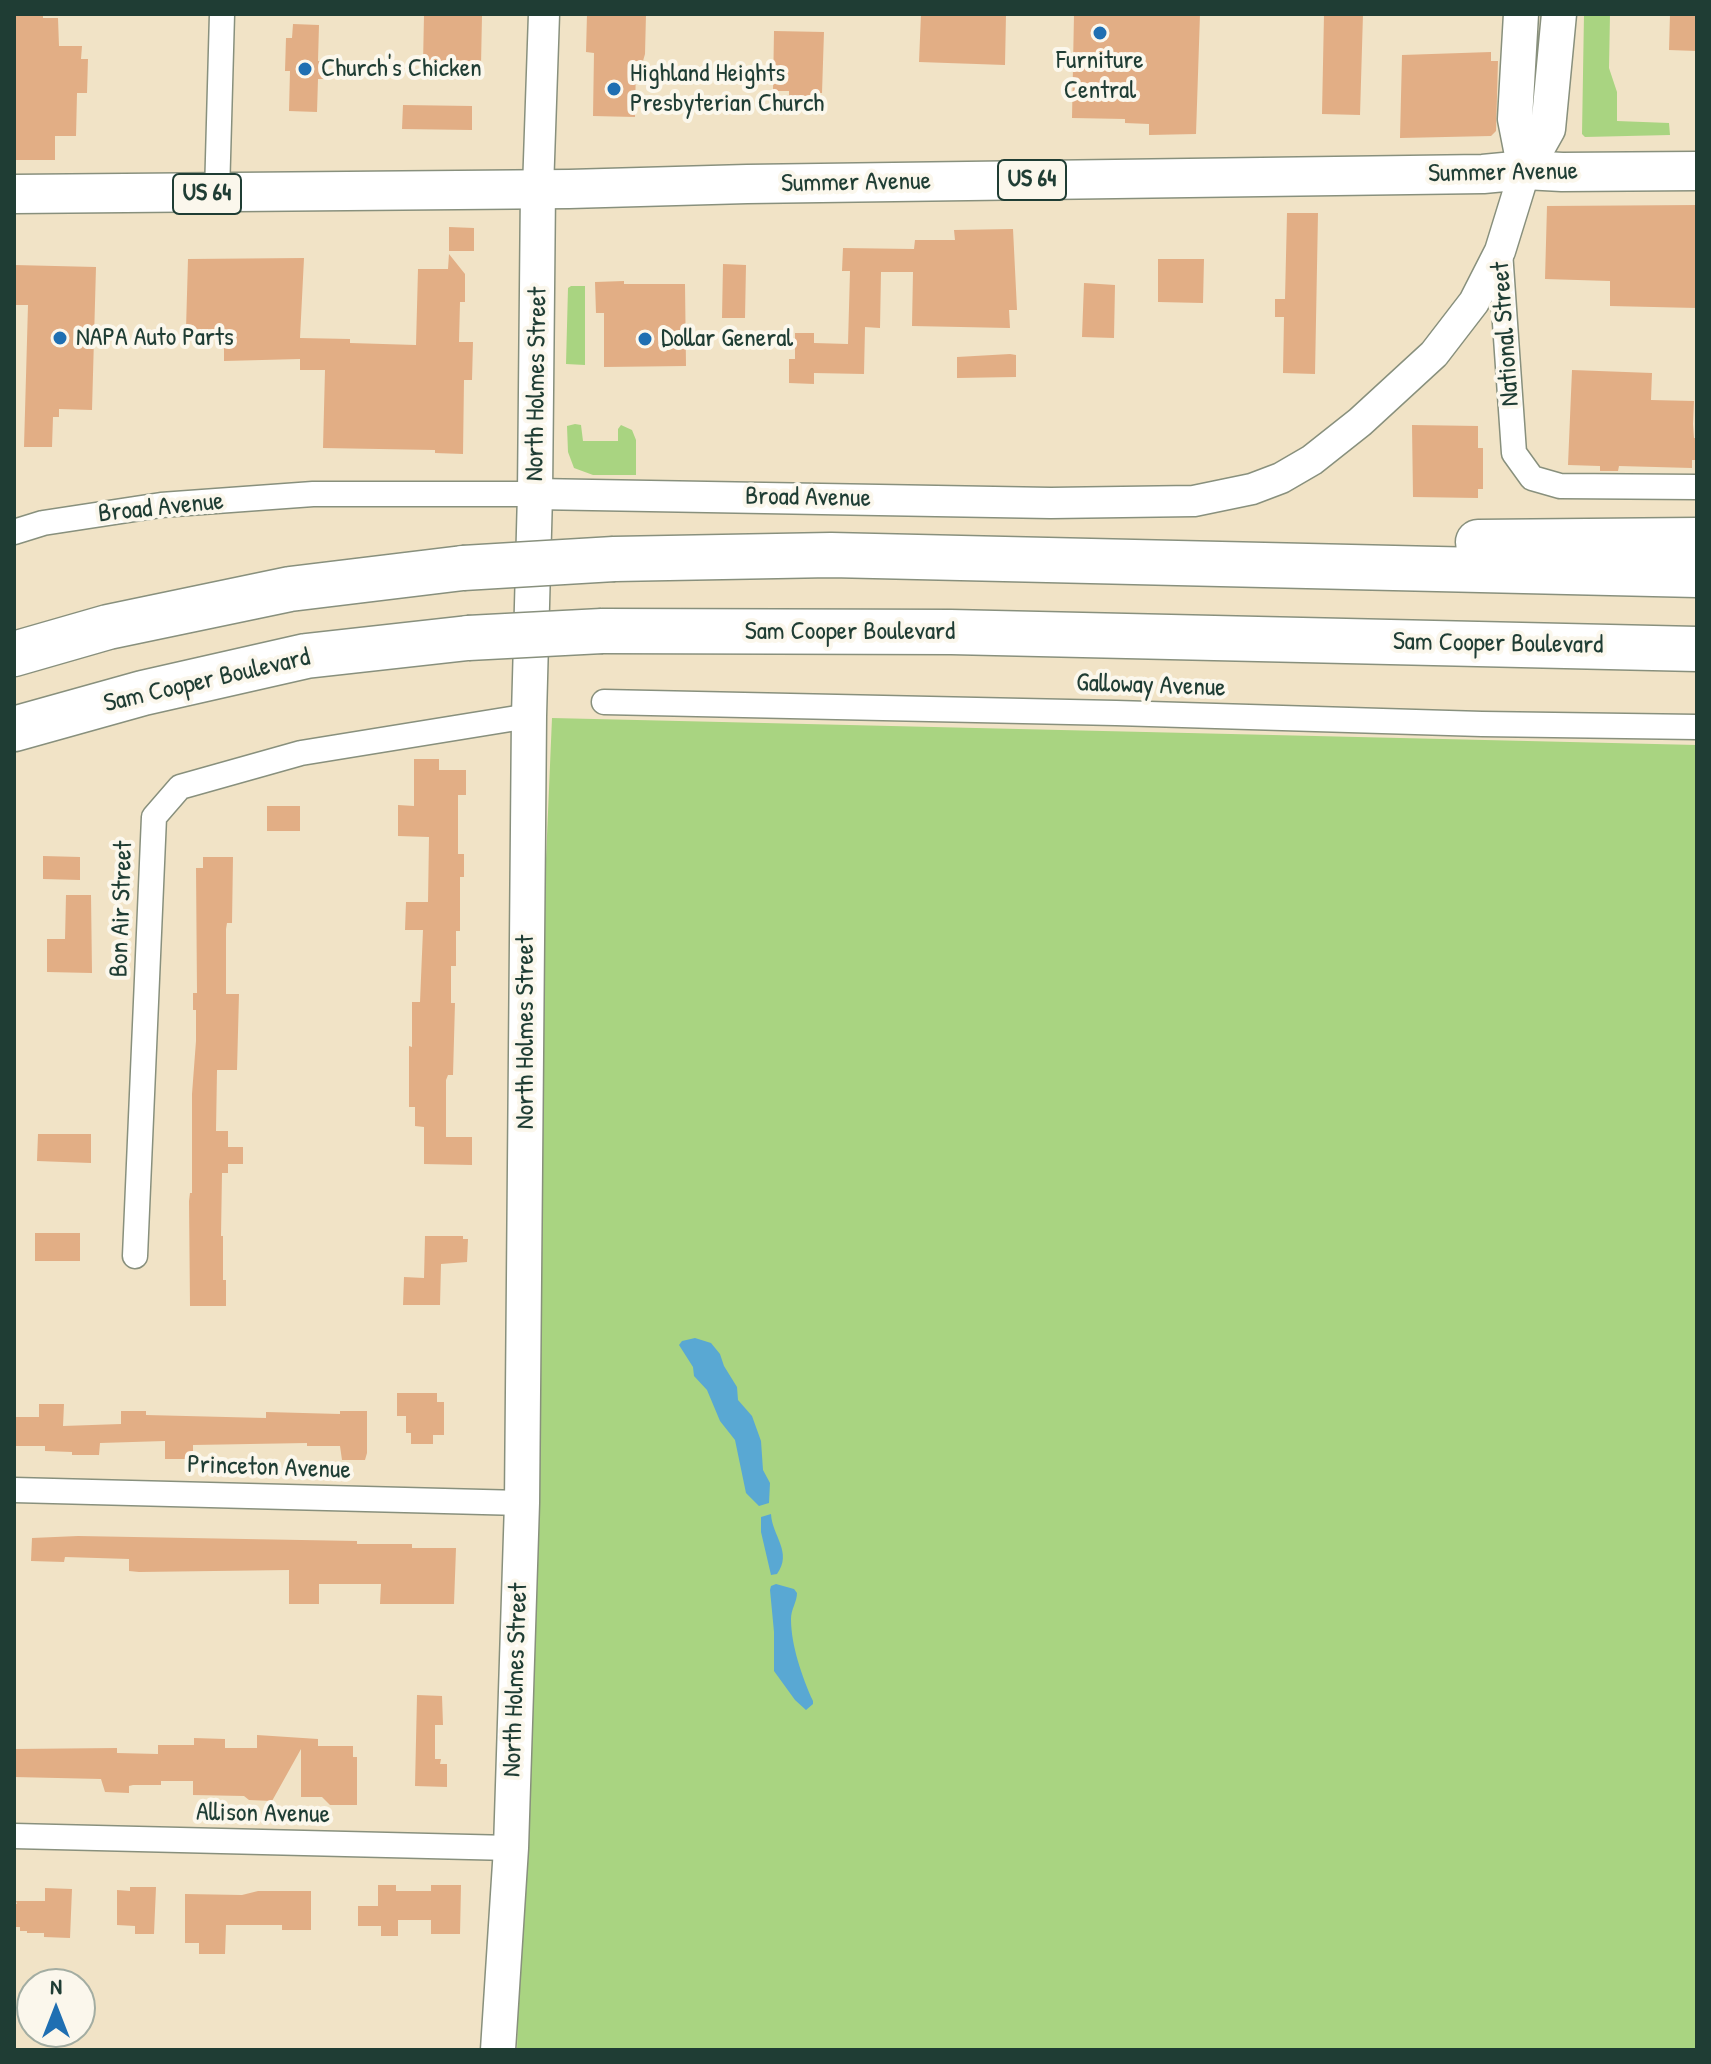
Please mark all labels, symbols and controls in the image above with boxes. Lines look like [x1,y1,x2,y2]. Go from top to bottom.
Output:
marker: Furniture Central [1091,24,1109,42]
place label: Furniture Central [1056,45,1144,106]
place label: Church's Chicken [321,53,482,85]
place label: Highland Heights Presbyterian Church [630,58,824,120]
marker: Church's Chicken [296,60,314,78]
marker: Highland Heights Presbyterian Church [605,80,623,98]
street label: Summer Avenue [1428,156,1578,190]
road number: US 64 [998,160,1066,200]
street label: Summer Avenue [781,166,931,200]
road number: US 64 [173,174,241,214]
street label: National Street [1485,261,1527,407]
street label: North Holmes Street [520,287,554,481]
place label: NAPA Auto Parts [76,322,234,354]
place label: Dollar General [661,323,793,355]
marker: NAPA Auto Parts [51,329,69,347]
marker: Dollar General [636,330,654,348]
street label: Broad Avenue [745,481,871,515]
street label: Broad Avenue [97,486,225,530]
street label: Sam Cooper Boulevard [745,616,955,648]
street label: Sam Cooper Boulevard [1392,627,1604,661]
street label: Sam Cooper Boulevard [101,642,313,720]
street label: Galloway Avenue [1076,668,1226,704]
street label: Bon Air Street [104,840,140,978]
street label: North Holmes Street [510,935,542,1129]
street label: Princeton Avenue [187,1450,351,1486]
street label: North Holmes Street [497,1582,535,1778]
street label: Allison Avenue [196,1797,330,1831]
north arrow [16,1968,96,2048]
text: N [50,1971,62,2001]

